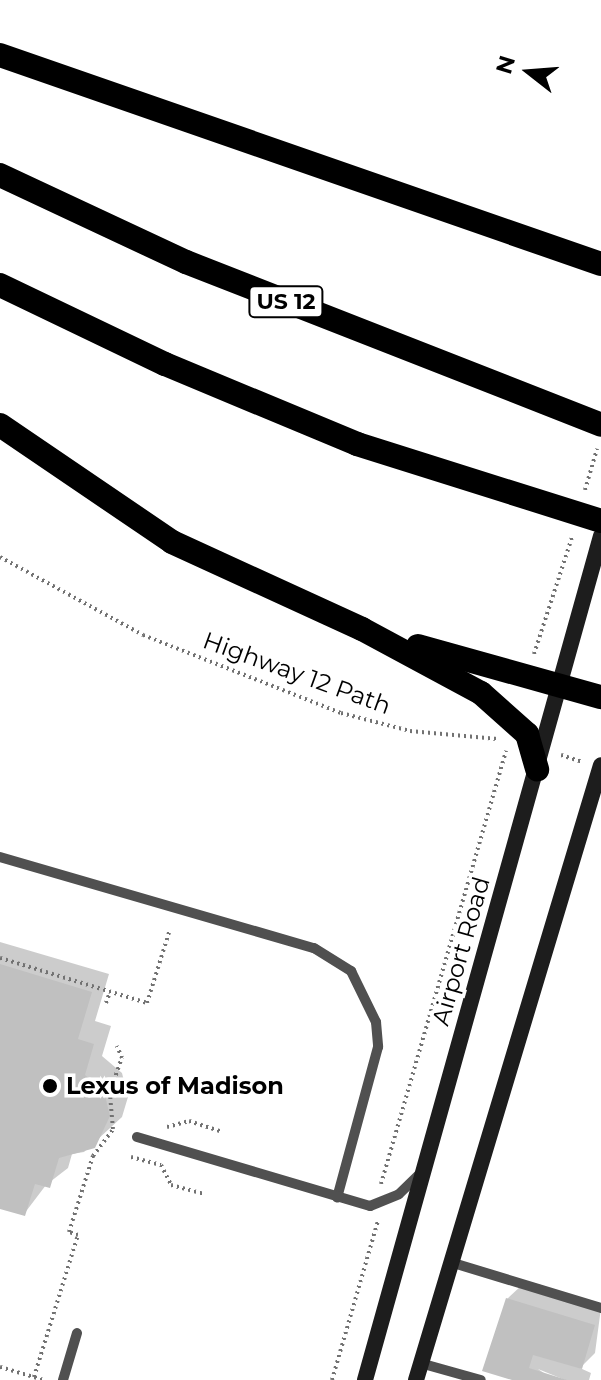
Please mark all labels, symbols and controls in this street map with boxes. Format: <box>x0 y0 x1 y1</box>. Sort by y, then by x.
north arrow <box>489 32 569 112</box>
text: N <box>490 52 521 77</box>
road number: US 12 <box>248 284 324 320</box>
street label: Highway 12 Path <box>199 626 395 720</box>
street label: Airport Road <box>426 873 496 1029</box>
place label: Lexus of Madison <box>66 1072 284 1100</box>
marker: Lexus of Madison <box>41 1077 59 1095</box>

